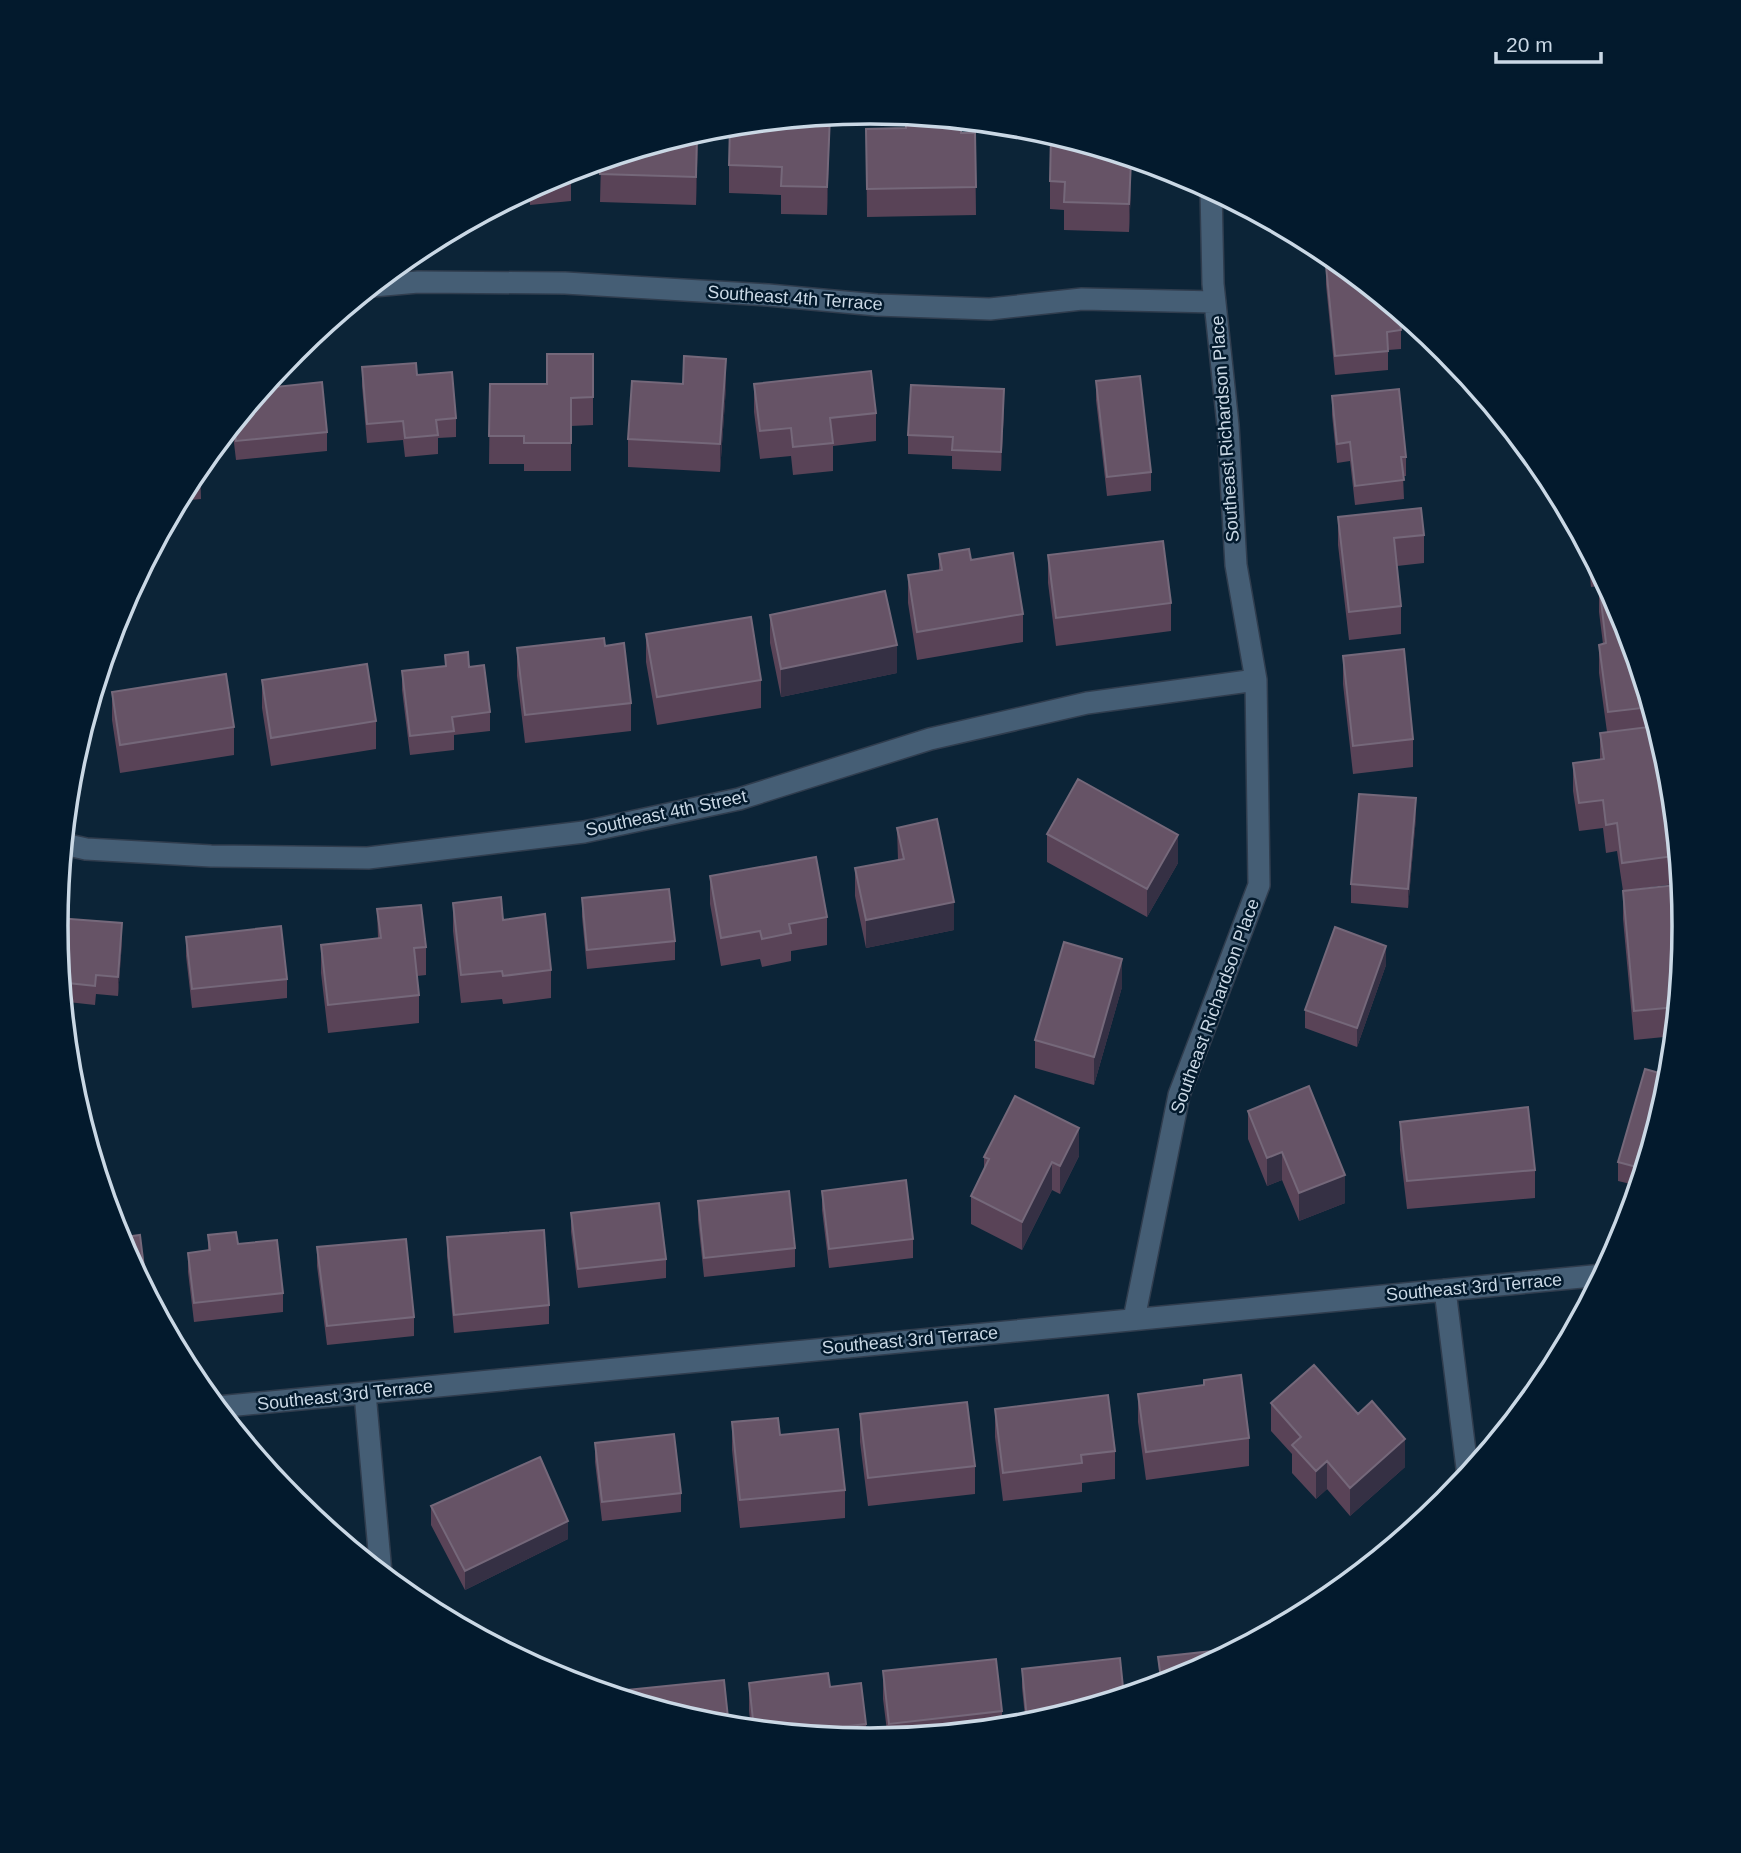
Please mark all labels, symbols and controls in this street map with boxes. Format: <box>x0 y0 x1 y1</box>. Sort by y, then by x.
scale bar <box>1496 21 1601 65</box>
text: 20 m <box>1506 33 1553 56</box>
street label: Southeast 4th Terrace <box>707 282 883 314</box>
street label: Southeast Richardson Place <box>1207 315 1243 543</box>
street label: Southeast 4th Street <box>584 786 748 840</box>
street label: Southeast Richardson Place <box>1167 896 1263 1116</box>
street label: Southeast 3rd Terrace <box>1385 1269 1563 1305</box>
street label: Southeast 3rd Terrace <box>821 1322 999 1358</box>
street label: Southeast 3rd Terrace <box>256 1376 434 1414</box>

